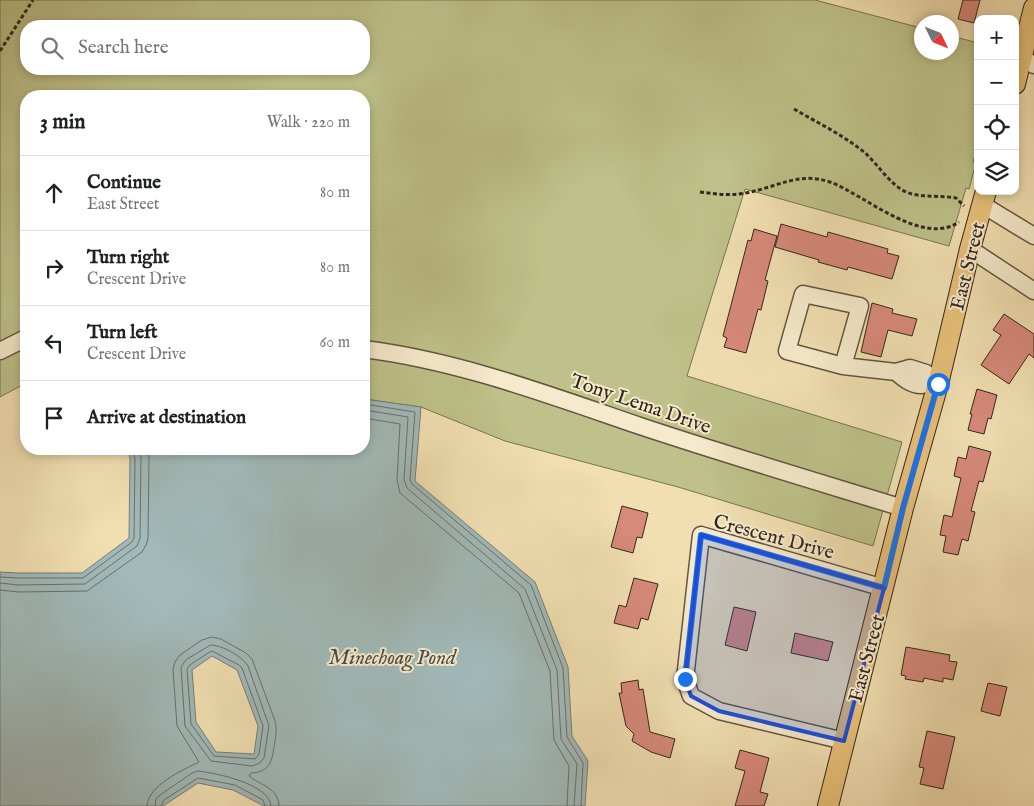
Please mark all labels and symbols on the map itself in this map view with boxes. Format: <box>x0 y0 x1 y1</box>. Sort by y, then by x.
north arrow <box>914 15 959 60</box>
street label: East Street <box>945 219 992 313</box>
street label: Tony Lema Drive <box>567 369 714 440</box>
route start <box>927 373 950 396</box>
street label: Crescent Drive <box>711 509 837 566</box>
street label: East Street <box>844 611 891 705</box>
water label: Minechoag Pond <box>328 645 458 672</box>
route end <box>674 668 697 691</box>

